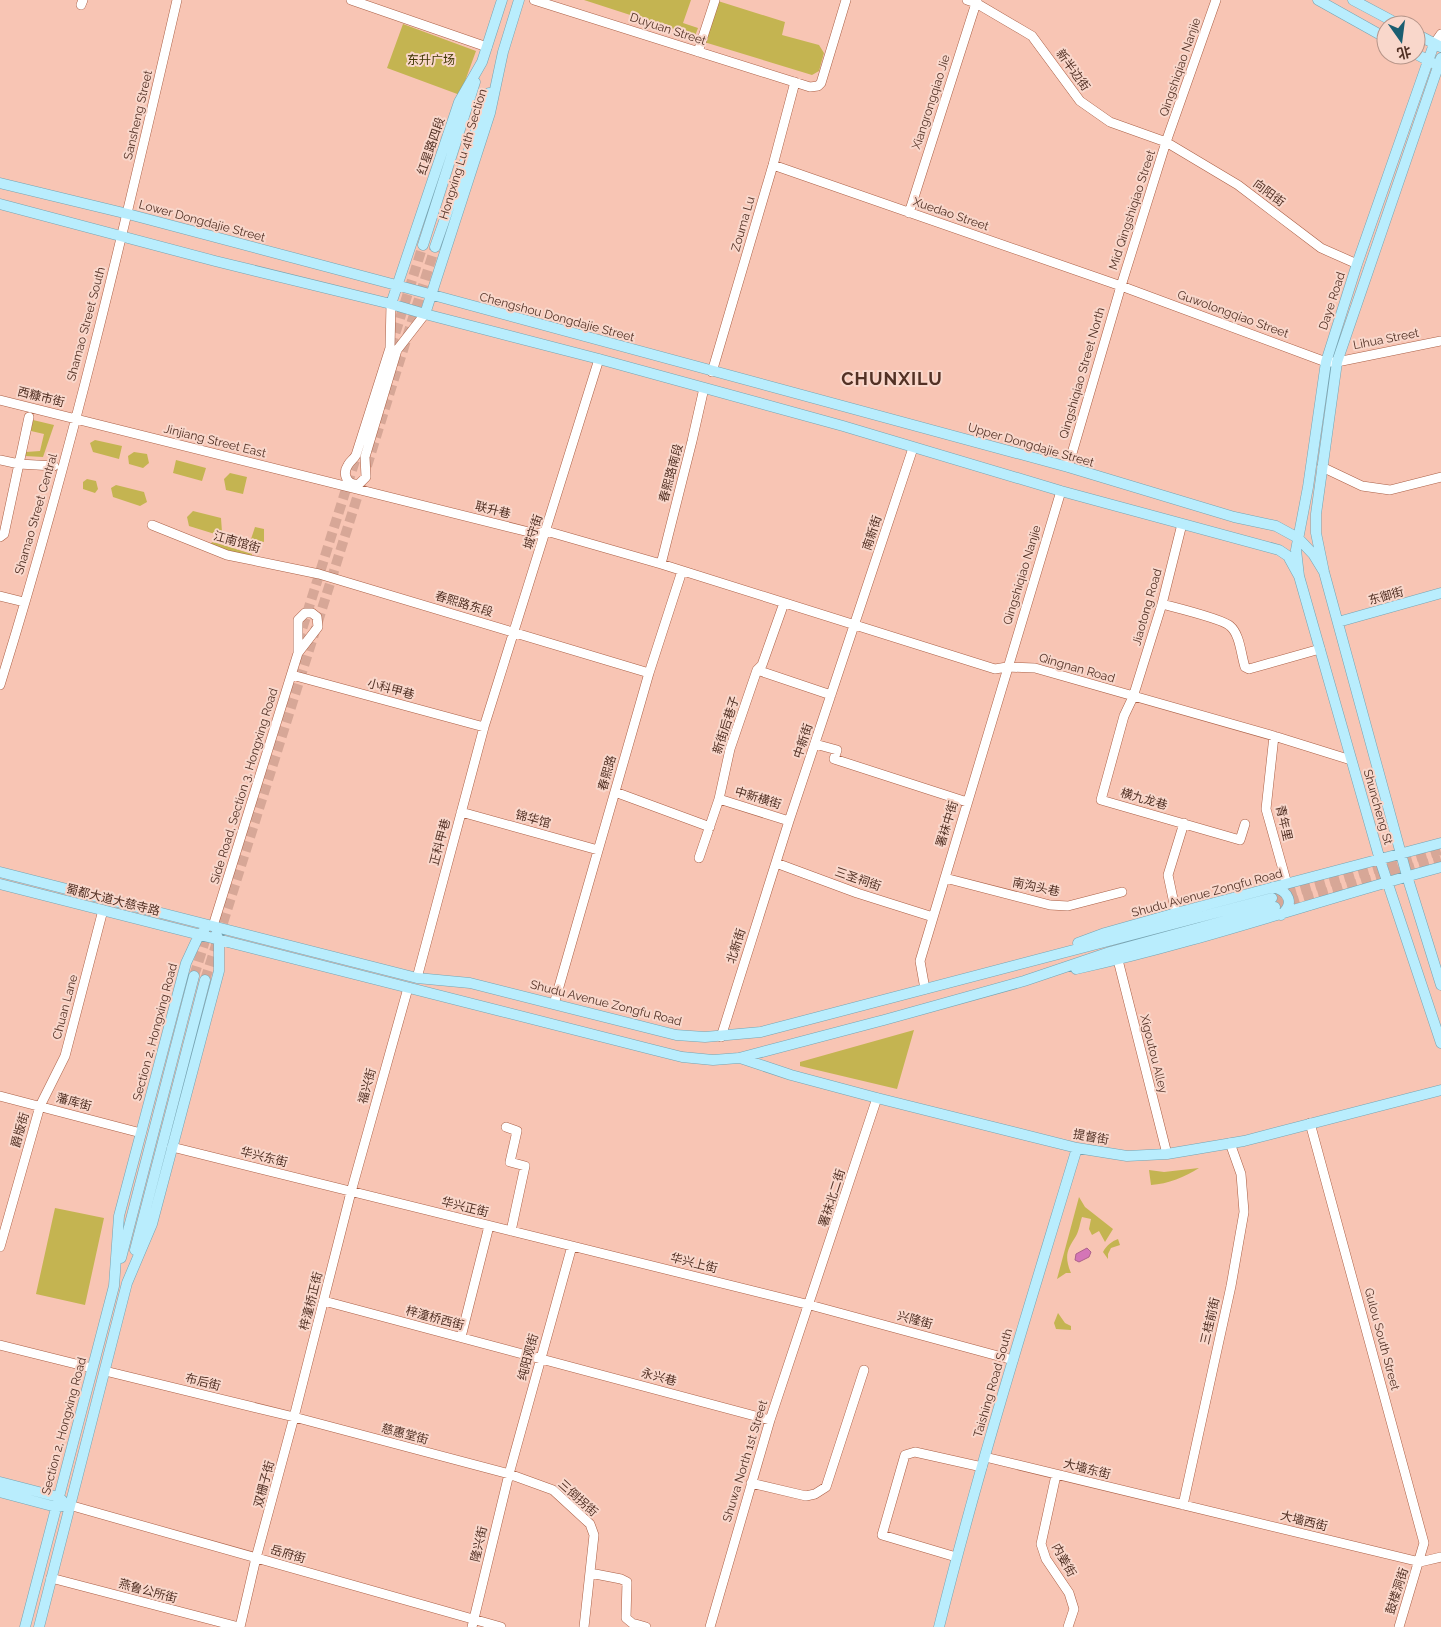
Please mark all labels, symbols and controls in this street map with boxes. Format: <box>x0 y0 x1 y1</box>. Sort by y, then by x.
street label: Duyuan Street <box>628 10 708 48</box>
north arrow <box>1376 15 1426 65</box>
street label: Qingshiqiao Nanjie <box>1157 16 1203 118</box>
text: 北 <box>1395 43 1413 62</box>
street label: 新半边街 <box>1053 46 1093 94</box>
park label: 东升广场 <box>407 53 455 67</box>
street label: Xiangrongqiao Jie <box>909 53 953 151</box>
street label: Sansheng Street <box>121 69 155 161</box>
street label: Hongxing Lu 4th Section <box>436 87 490 221</box>
street label: 红星路四段 <box>415 115 447 177</box>
street label: Mid Qingshiqiao Street <box>1106 148 1158 272</box>
street label: 向阳街 <box>1250 177 1288 209</box>
street label: Zouma Lu <box>729 195 757 253</box>
street label: Xuedao Street <box>911 195 991 233</box>
street label: Lower Dongdajie Street <box>137 197 267 245</box>
street label: Shamao Street South <box>64 265 108 383</box>
street label: Daye Road <box>1316 270 1348 332</box>
street label: Guwolongqiao Street <box>1176 287 1290 341</box>
street label: Chengshou Dongdajie Street <box>478 290 636 344</box>
street label: Qingshiqiao Street North <box>1057 306 1107 440</box>
street label: Lihua Street <box>1352 326 1420 352</box>
district label: CHUNXILU <box>841 368 943 389</box>
street label: 西糠市街 <box>16 384 66 410</box>
street label: Upper Dongdajie Street <box>966 420 1096 470</box>
street label: Jinjiang Street East <box>163 422 267 460</box>
street label: 春熙路南段 <box>656 442 686 504</box>
street label: Shamao Street Central <box>12 451 60 576</box>
street label: 联升巷 <box>474 499 512 521</box>
street label: 城守街 <box>521 513 545 551</box>
street label: 南新街 <box>860 514 884 552</box>
street label: Qingshiqiao Nanjie <box>1000 524 1044 626</box>
street label: 江南馆街 <box>212 529 262 555</box>
street label: Jiaotong Road <box>1129 567 1165 647</box>
street label: 东御街 <box>1367 585 1405 607</box>
street label: 春熙路东段 <box>433 589 495 619</box>
street label: Qingnan Road <box>1037 650 1117 686</box>
street label: 小科甲巷 <box>366 676 416 702</box>
street label: Side Road, Section 3, Hongxing Road <box>207 686 281 886</box>
street label: 新街后巷子 <box>710 694 742 756</box>
street label: 中新街 <box>791 722 815 760</box>
street label: 春熙路 <box>595 754 619 792</box>
street label: Shuncheng St <box>1361 768 1395 846</box>
street label: 中新横街 <box>733 784 783 812</box>
street label: 横九龙巷 <box>1119 786 1169 812</box>
street label: 署袜中街 <box>933 799 961 849</box>
street label: 青年里 <box>1273 804 1295 842</box>
street label: 锦华馆 <box>514 807 552 831</box>
street label: 正科甲巷 <box>427 817 453 867</box>
street label: 三圣祠街 <box>833 865 883 893</box>
street label: Shudu Avenue Zongfu Road <box>1130 866 1284 920</box>
street label: 南沟头巷 <box>1011 875 1061 899</box>
street label: 蜀都大道大慈寺路 <box>65 882 161 918</box>
street label: 北新街 <box>724 927 748 965</box>
street label: Section 2, Hongxing Road <box>130 962 180 1102</box>
street label: Chuan Lane <box>50 973 80 1041</box>
street label: Shudu Avenue Zongfu Road <box>529 977 683 1029</box>
street label: Xigoutou Alley <box>1137 1013 1171 1095</box>
street label: 福兴街 <box>356 1067 378 1105</box>
street label: 藩库街 <box>55 1091 93 1113</box>
street label: 爵版街 <box>8 1111 32 1149</box>
street label: 提督街 <box>1072 1127 1110 1147</box>
street label: 华兴东街 <box>239 1144 289 1170</box>
street label: 署袜北二街 <box>816 1167 848 1229</box>
street label: 华兴正街 <box>440 1194 490 1220</box>
street label: 华兴上街 <box>669 1250 719 1276</box>
street label: 梓潼桥正街 <box>297 1270 325 1332</box>
street label: Gulou South Street <box>1362 1286 1402 1392</box>
street label: 三桂前街 <box>1198 1296 1222 1346</box>
street label: 梓潼桥西街 <box>404 1303 466 1333</box>
street label: 兴隆街 <box>896 1309 934 1331</box>
street label: Taishing Road South <box>971 1327 1015 1439</box>
street label: 纯阳观街 <box>515 1332 541 1382</box>
street label: Section 2, Hongxing Road <box>39 1356 89 1496</box>
street label: 永兴巷 <box>640 1366 678 1388</box>
street label: 布后街 <box>184 1371 222 1393</box>
street label: Shuwa North 1st Street <box>720 1398 770 1524</box>
street label: 慈惠堂街 <box>380 1421 430 1447</box>
street label: 大墙东街 <box>1062 1456 1112 1482</box>
street label: 双栅子街 <box>251 1459 277 1509</box>
street label: 三倒拐街 <box>555 1477 601 1519</box>
street label: 大墙西街 <box>1279 1508 1329 1534</box>
street label: 隆兴街 <box>468 1525 490 1563</box>
street label: 内姜街 <box>1049 1541 1079 1579</box>
street label: 岳府街 <box>269 1542 307 1566</box>
street label: 鼓楼洞街 <box>1383 1566 1411 1616</box>
street label: 燕鲁公所街 <box>117 1576 179 1606</box>

